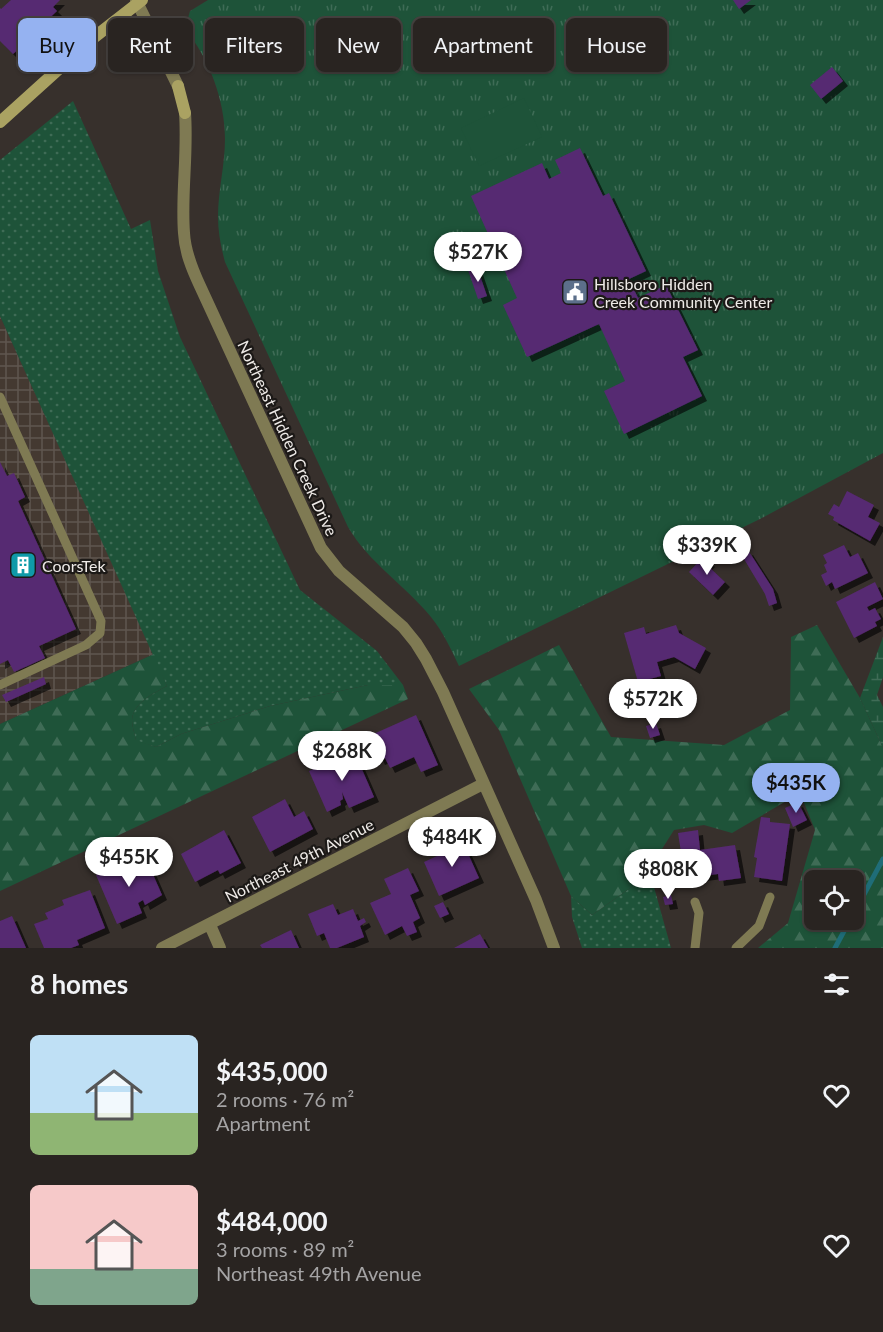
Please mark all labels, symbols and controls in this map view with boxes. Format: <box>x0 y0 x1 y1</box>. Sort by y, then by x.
chip: Buy <box>18 18 96 72</box>
chip: Rent <box>108 18 193 72</box>
chip: Filters <box>205 18 304 72</box>
chip: New <box>316 18 401 72</box>
chip: Apartment <box>413 18 554 72</box>
chip: House <box>566 18 667 72</box>
pin: $527K <box>436 232 520 283</box>
text: $527K <box>448 239 508 263</box>
place label: Hillsboro Hidden Creek Community Center <box>594 274 772 311</box>
public building icon: Hillsboro Hidden Creek Community Center <box>560 277 590 307</box>
street label: Northeast Hidden Creek Drive <box>234 337 342 539</box>
pin: $339K <box>665 525 749 576</box>
text: $339K <box>677 532 737 556</box>
building icon: CoorsTek <box>8 550 38 580</box>
place label: CoorsTek <box>42 556 107 575</box>
pin: $572K <box>611 679 695 730</box>
text: $572K <box>623 686 683 710</box>
pin: $268K <box>300 731 384 782</box>
text: $268K <box>312 738 372 762</box>
pin: $435K <box>754 763 838 814</box>
text: $435K <box>766 770 826 794</box>
street label: Northeast 49th Avenue <box>221 814 377 906</box>
pin: $484K <box>410 817 494 868</box>
text: $484K <box>422 824 482 848</box>
pin: $455K <box>87 837 171 888</box>
text: $455K <box>99 844 159 868</box>
pin: $808K <box>626 849 710 900</box>
text: $808K <box>638 856 698 880</box>
map controls <box>804 870 864 930</box>
button: locate <box>804 870 864 930</box>
text: 8 homes <box>30 968 128 1000</box>
icon: filters <box>820 968 853 1001</box>
text: $435,000 <box>216 1055 328 1087</box>
icon: home <box>78 1059 150 1131</box>
icon: heart <box>820 1079 853 1112</box>
text: 2 rooms · 76 m² <box>216 1087 354 1111</box>
text: Apartment <box>216 1111 310 1135</box>
text: $484,000 <box>216 1205 328 1237</box>
icon: home <box>78 1209 150 1281</box>
icon: heart <box>820 1229 853 1262</box>
text: 3 rooms · 89 m² <box>216 1237 354 1261</box>
text: Northeast 49th Avenue <box>216 1261 422 1285</box>

